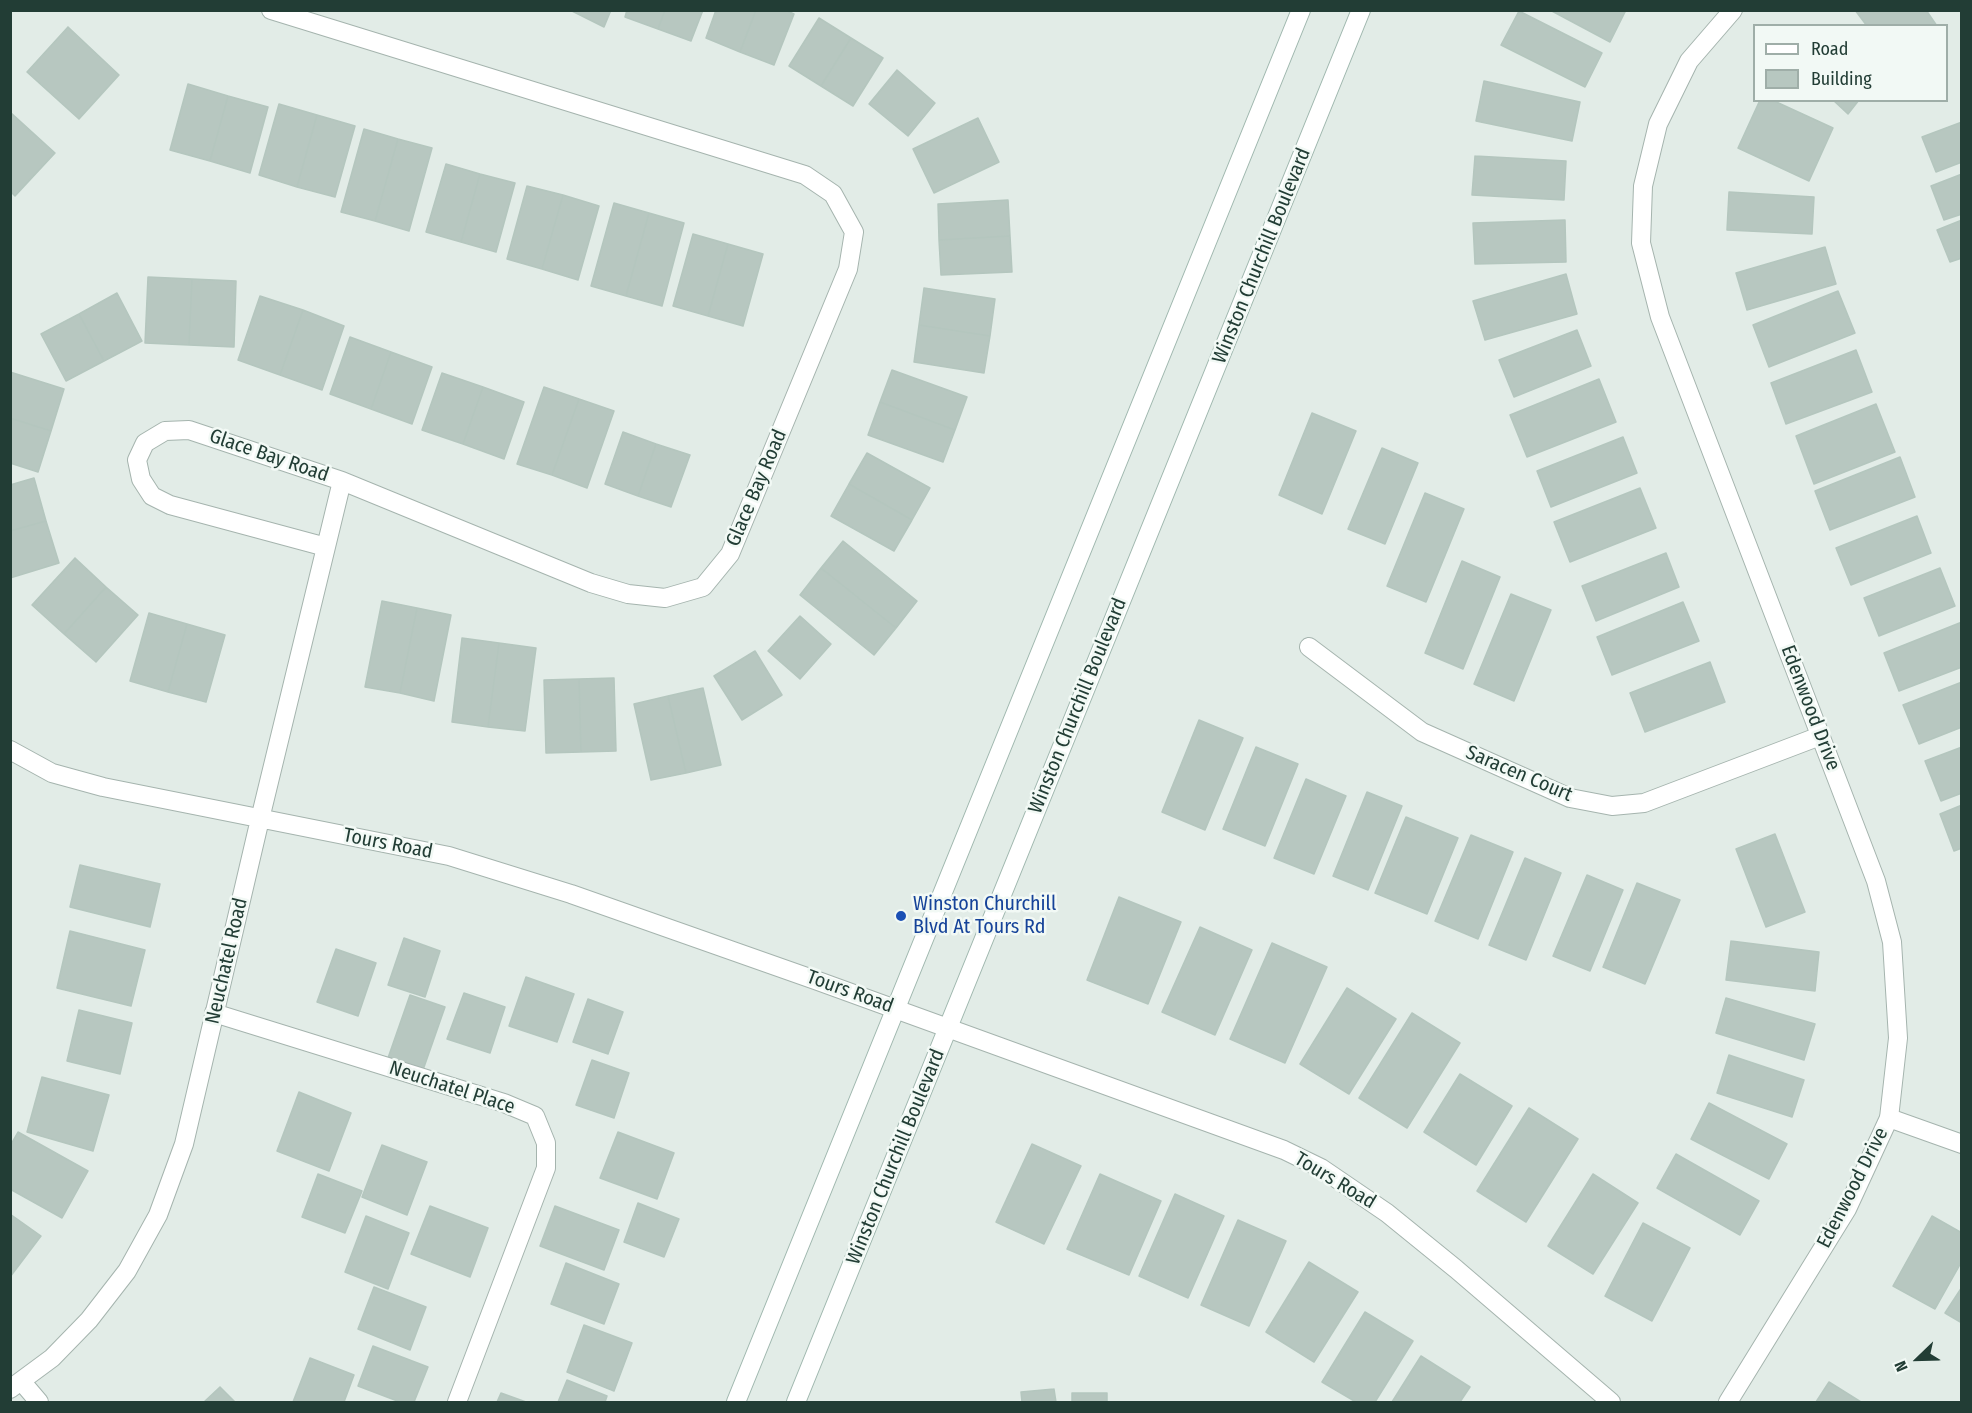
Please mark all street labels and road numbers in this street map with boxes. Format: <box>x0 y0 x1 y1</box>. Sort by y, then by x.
street label: Winston Churchill Boulevard <box>1208 145 1316 367</box>
street label: Glace Bay Road <box>206 424 332 488</box>
street label: Glace Bay Road <box>722 426 792 550</box>
street label: Winston Churchill Boulevard <box>1024 595 1132 817</box>
street label: Edenwood Drive <box>1775 642 1845 774</box>
street label: Saracen Court <box>1462 741 1576 807</box>
street label: Tours Road <box>341 824 435 864</box>
street label: Neuchatel Road <box>201 895 253 1027</box>
street label: Tours Road <box>803 965 897 1019</box>
street label: Winston Churchill Boulevard <box>842 1046 950 1268</box>
street label: Neuchatel Place <box>386 1056 518 1120</box>
street label: Edenwood Drive <box>1812 1124 1894 1252</box>
street label: Tours Road <box>1290 1147 1380 1215</box>

